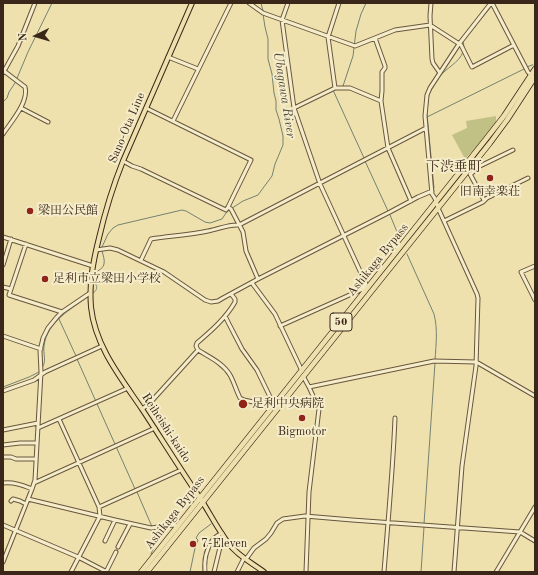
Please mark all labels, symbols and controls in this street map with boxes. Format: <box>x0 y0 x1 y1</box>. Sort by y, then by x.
north arrow <box>16 16 56 56</box>
text: N <box>18 32 29 42</box>
water label: Ubagawa River <box>269 51 299 139</box>
street label: Sano-Ota Line <box>106 90 148 166</box>
district label: 下渋垂町 <box>426 159 482 175</box>
marker: 旧南幸楽荘 <box>485 173 495 183</box>
place label: 旧南幸楽荘 <box>460 185 520 199</box>
place label: 梁田公民館 <box>38 204 98 218</box>
marker: 梁田公民館 <box>25 206 35 216</box>
street label: Ashikaga Bypass <box>344 221 412 299</box>
place label: 足利市立梁田小学校 <box>53 272 161 286</box>
marker: 足利市立梁田小学校 <box>40 274 50 284</box>
road number: 50 <box>330 313 352 331</box>
street label: Reiheishi-kaido <box>138 391 194 465</box>
place label: 足利中央病院 <box>252 397 324 411</box>
marker: 足利中央病院 <box>237 398 249 410</box>
marker: Bigmotor <box>297 413 307 423</box>
place label: Bigmotor <box>278 425 326 439</box>
street label: Ashikaga Bypass <box>142 473 208 553</box>
place label: 7-Eleven <box>201 537 247 551</box>
marker: 7-Eleven <box>188 539 198 549</box>

